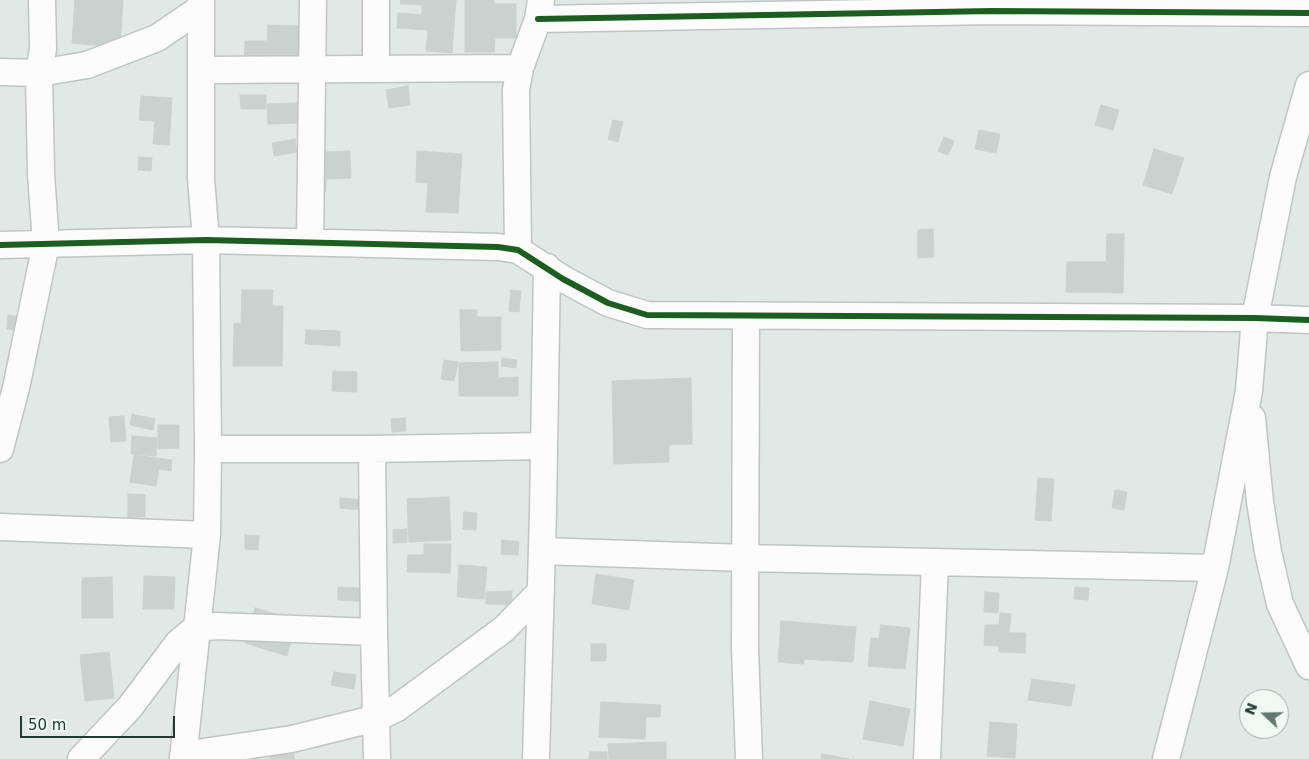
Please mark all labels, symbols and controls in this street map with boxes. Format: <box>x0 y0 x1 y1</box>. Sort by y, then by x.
north arrow <box>1239 689 1289 739</box>
text: N <box>1241 701 1260 717</box>
scale bar <box>22 706 178 738</box>
text: 50 m <box>28 716 66 734</box>

